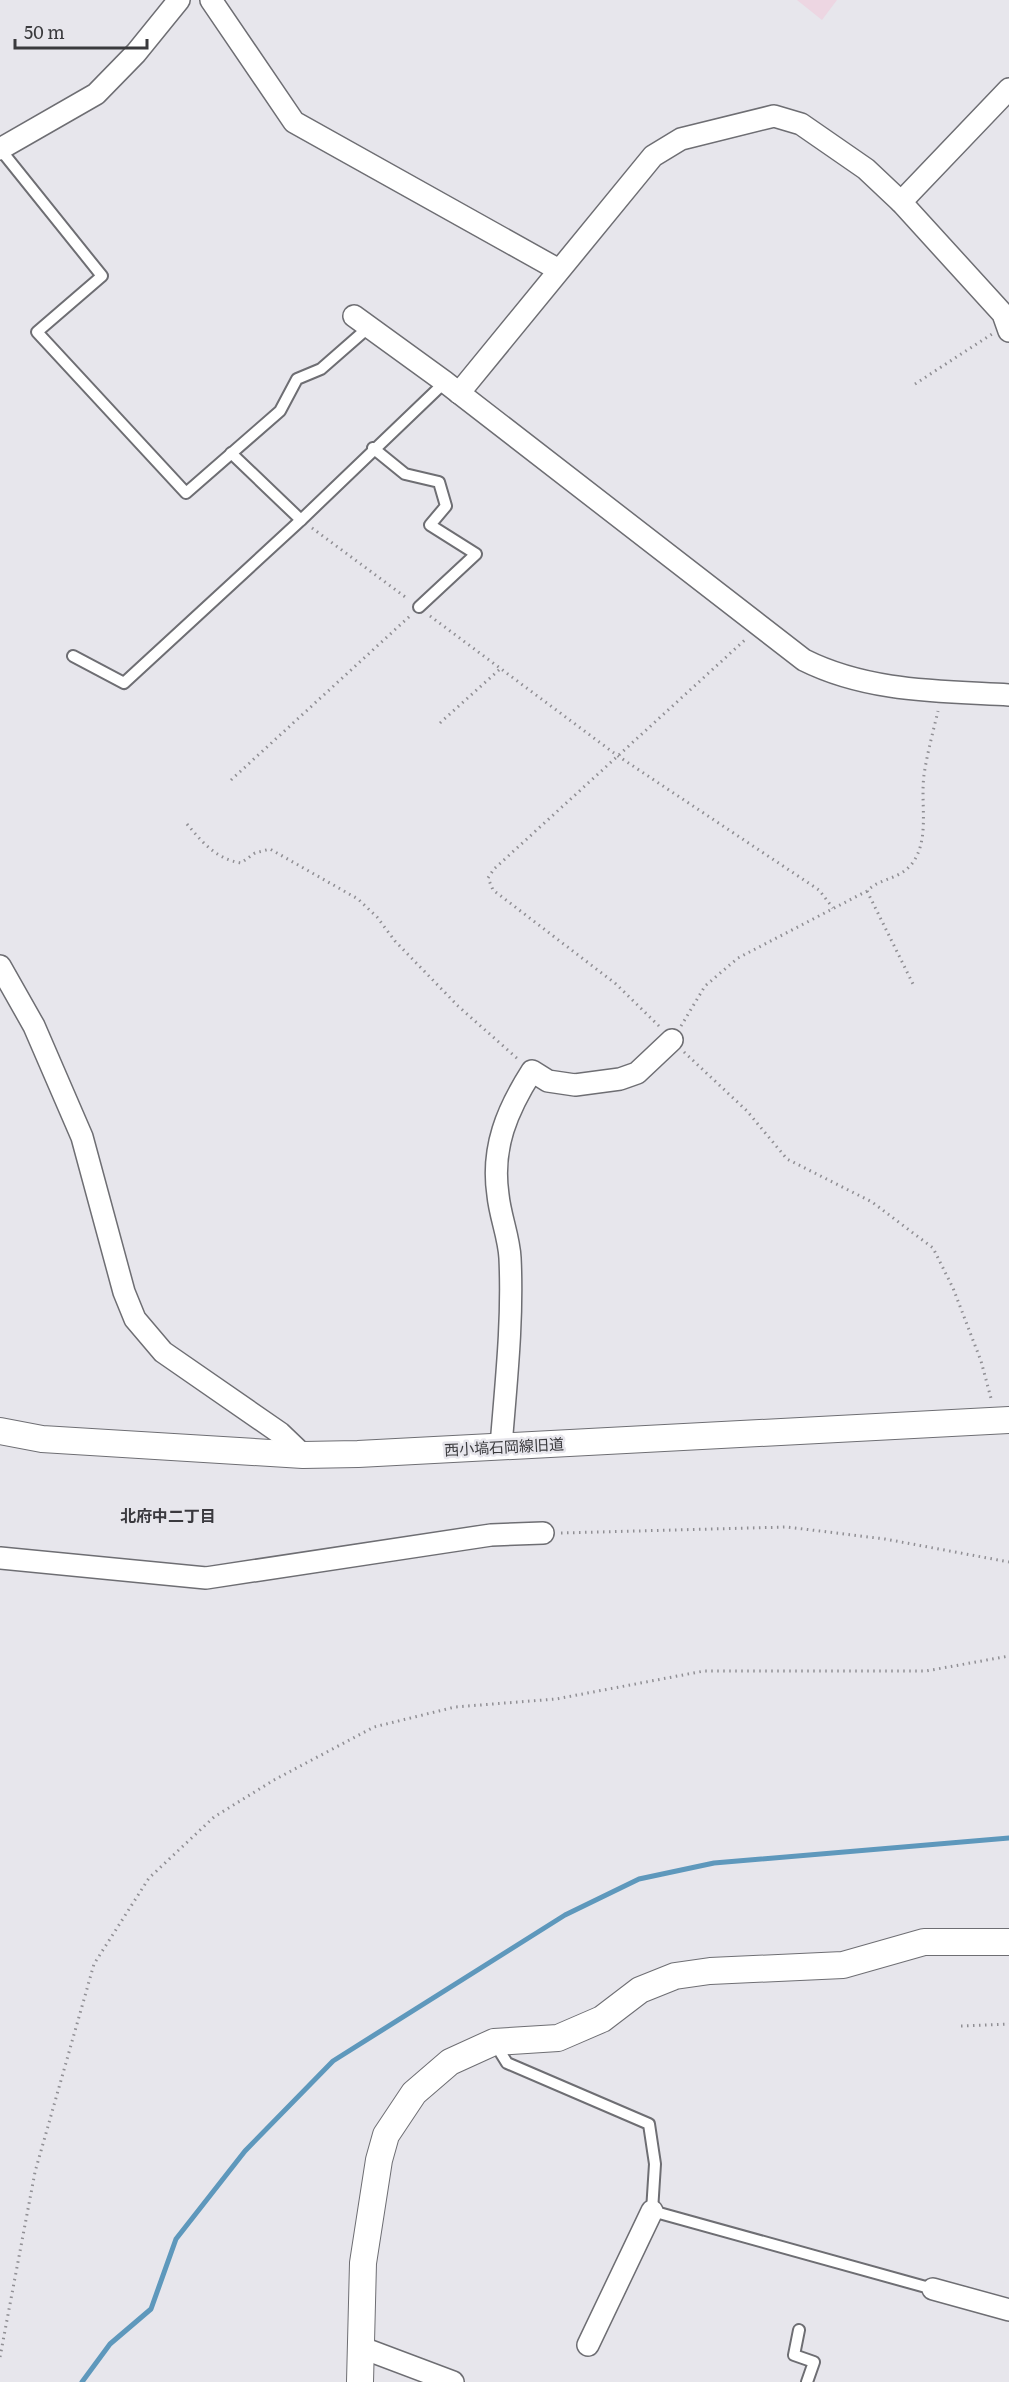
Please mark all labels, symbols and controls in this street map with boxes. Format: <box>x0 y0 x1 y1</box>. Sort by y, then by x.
scale bar <box>15 12 147 50</box>
text: 50 m <box>24 18 65 45</box>
street label: 西小塙石岡線旧道 <box>443 1431 565 1461</box>
district label: 北府中二丁目 <box>120 1503 216 1527</box>

